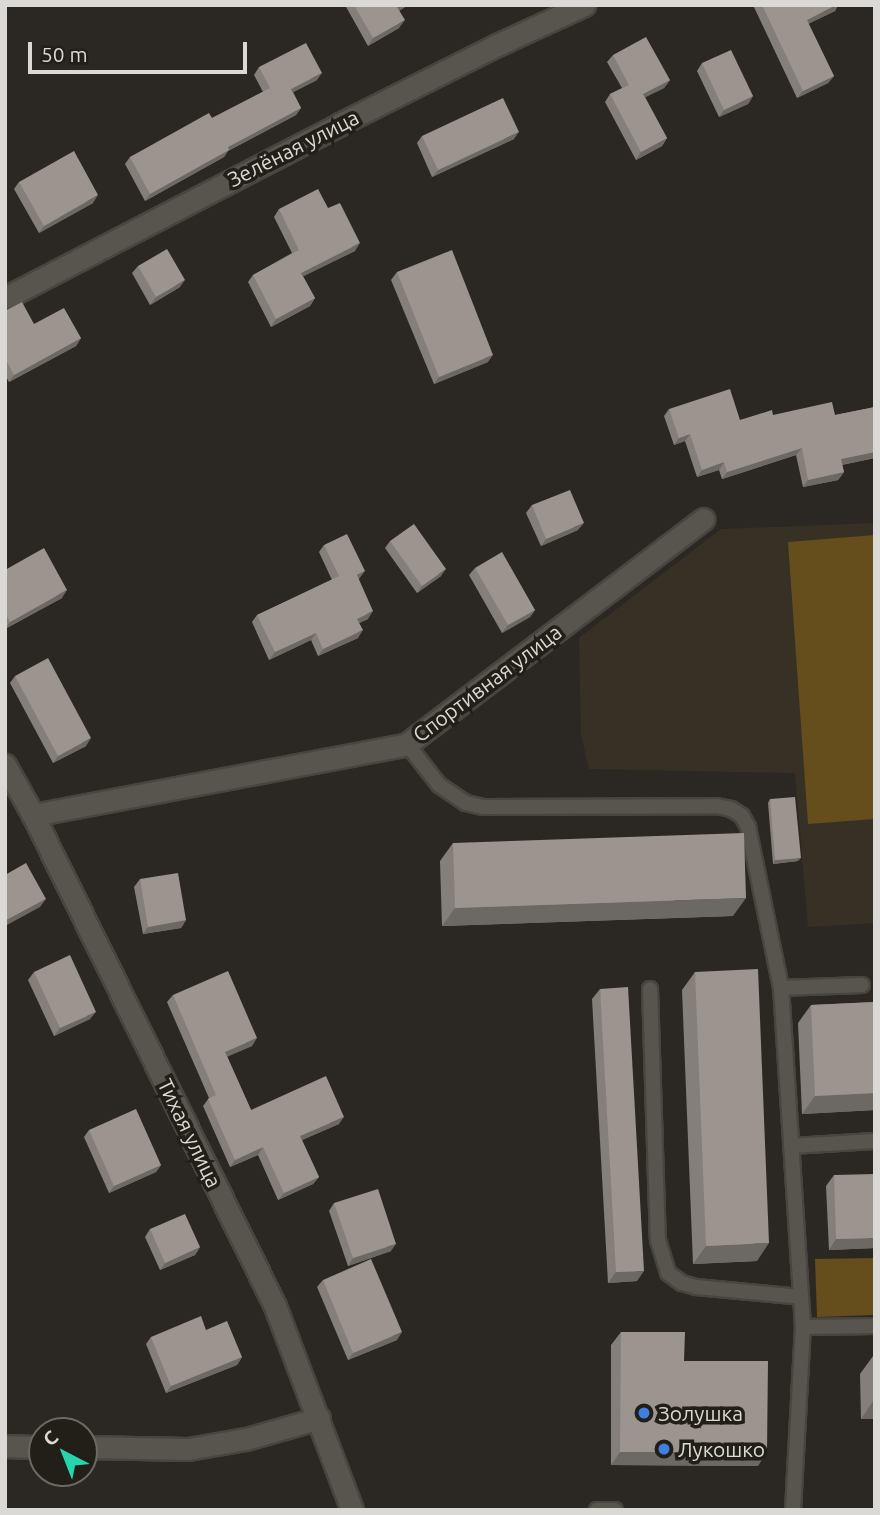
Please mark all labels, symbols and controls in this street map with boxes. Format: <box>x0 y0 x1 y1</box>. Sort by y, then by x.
scale bar <box>32 28 250 72</box>
text: 50 m <box>41 42 88 66</box>
street label: Зелёная улица <box>223 104 363 192</box>
street label: Спортивная улица <box>408 619 566 747</box>
street label: Тихая улица <box>153 1074 227 1192</box>
place label: Золушка <box>658 1400 743 1426</box>
marker: Золушка <box>636 1405 652 1421</box>
north arrow <box>28 1417 98 1487</box>
text: С <box>38 1426 62 1450</box>
place label: Лукошко <box>678 1436 765 1462</box>
marker: Лукошко <box>656 1441 672 1457</box>

